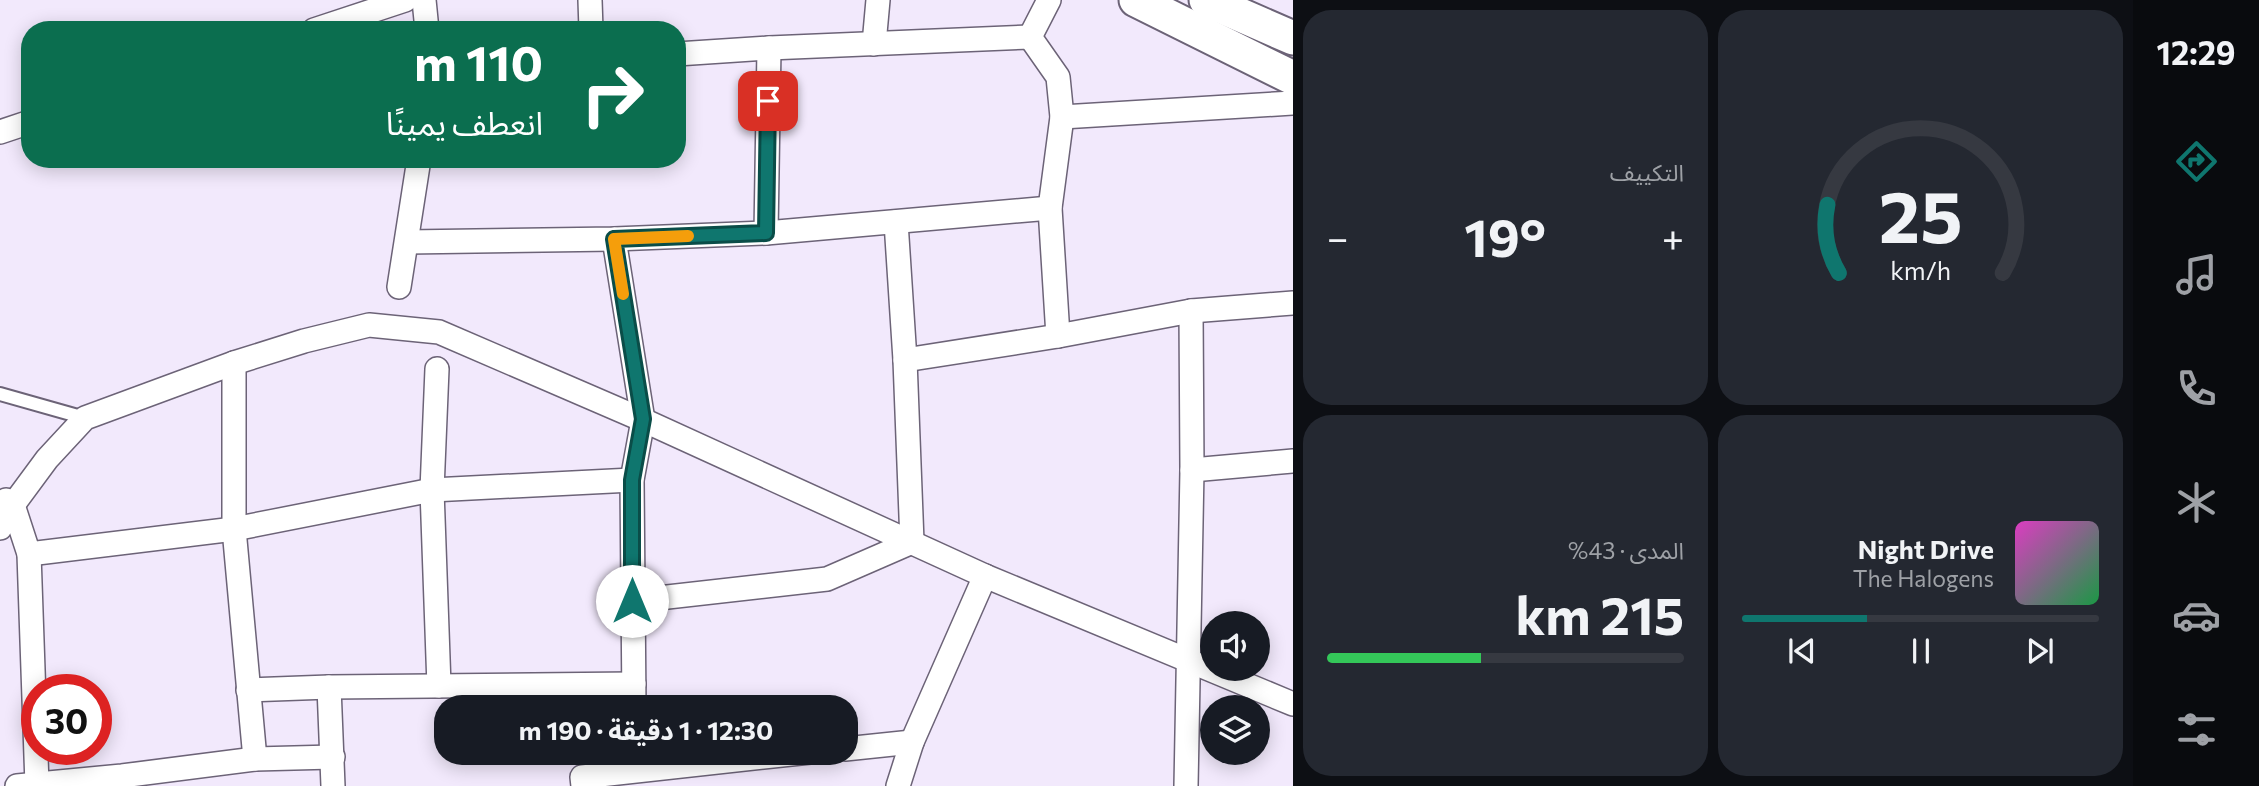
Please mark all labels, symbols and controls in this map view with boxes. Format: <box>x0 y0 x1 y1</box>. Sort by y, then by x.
text: 110 m <box>414 31 543 91</box>
text: 12:29 <box>2157 32 2235 72</box>
icon: right <box>567 49 658 140</box>
pin <box>738 71 798 131</box>
icon: arrive <box>749 82 787 120</box>
text: انعطف يمينًا <box>386 102 543 142</box>
icon: directions <box>2172 137 2221 186</box>
text: التكييف <box>1610 158 1684 186</box>
text: 25 <box>1879 170 1962 259</box>
text: 19° <box>1464 204 1546 268</box>
text: − <box>1327 213 1349 260</box>
text: + <box>1662 213 1684 260</box>
icon: music <box>2172 250 2221 299</box>
text: km/h <box>1890 255 1951 285</box>
icon: phone <box>2172 364 2221 413</box>
icon: climate <box>2172 478 2221 527</box>
text: Night Drive <box>1858 533 1994 564</box>
text: المدى · 43% <box>1568 536 1684 564</box>
position arrow <box>595 564 669 638</box>
text: The Halogens <box>1853 564 1994 592</box>
text: 215 km <box>1515 582 1684 646</box>
icon: car <box>2172 591 2221 640</box>
map controls <box>1200 611 1270 765</box>
button: sound <box>1200 611 1270 681</box>
icon: previous <box>1783 632 1821 670</box>
icon: pause <box>1902 632 1940 670</box>
icon: next <box>2021 632 2059 670</box>
speed limit sign: 30 <box>21 674 112 765</box>
button: layers <box>1200 695 1270 765</box>
icon: filters <box>2172 705 2221 754</box>
text: 12:30 · 1 دقيقة · 190 m <box>519 714 773 745</box>

